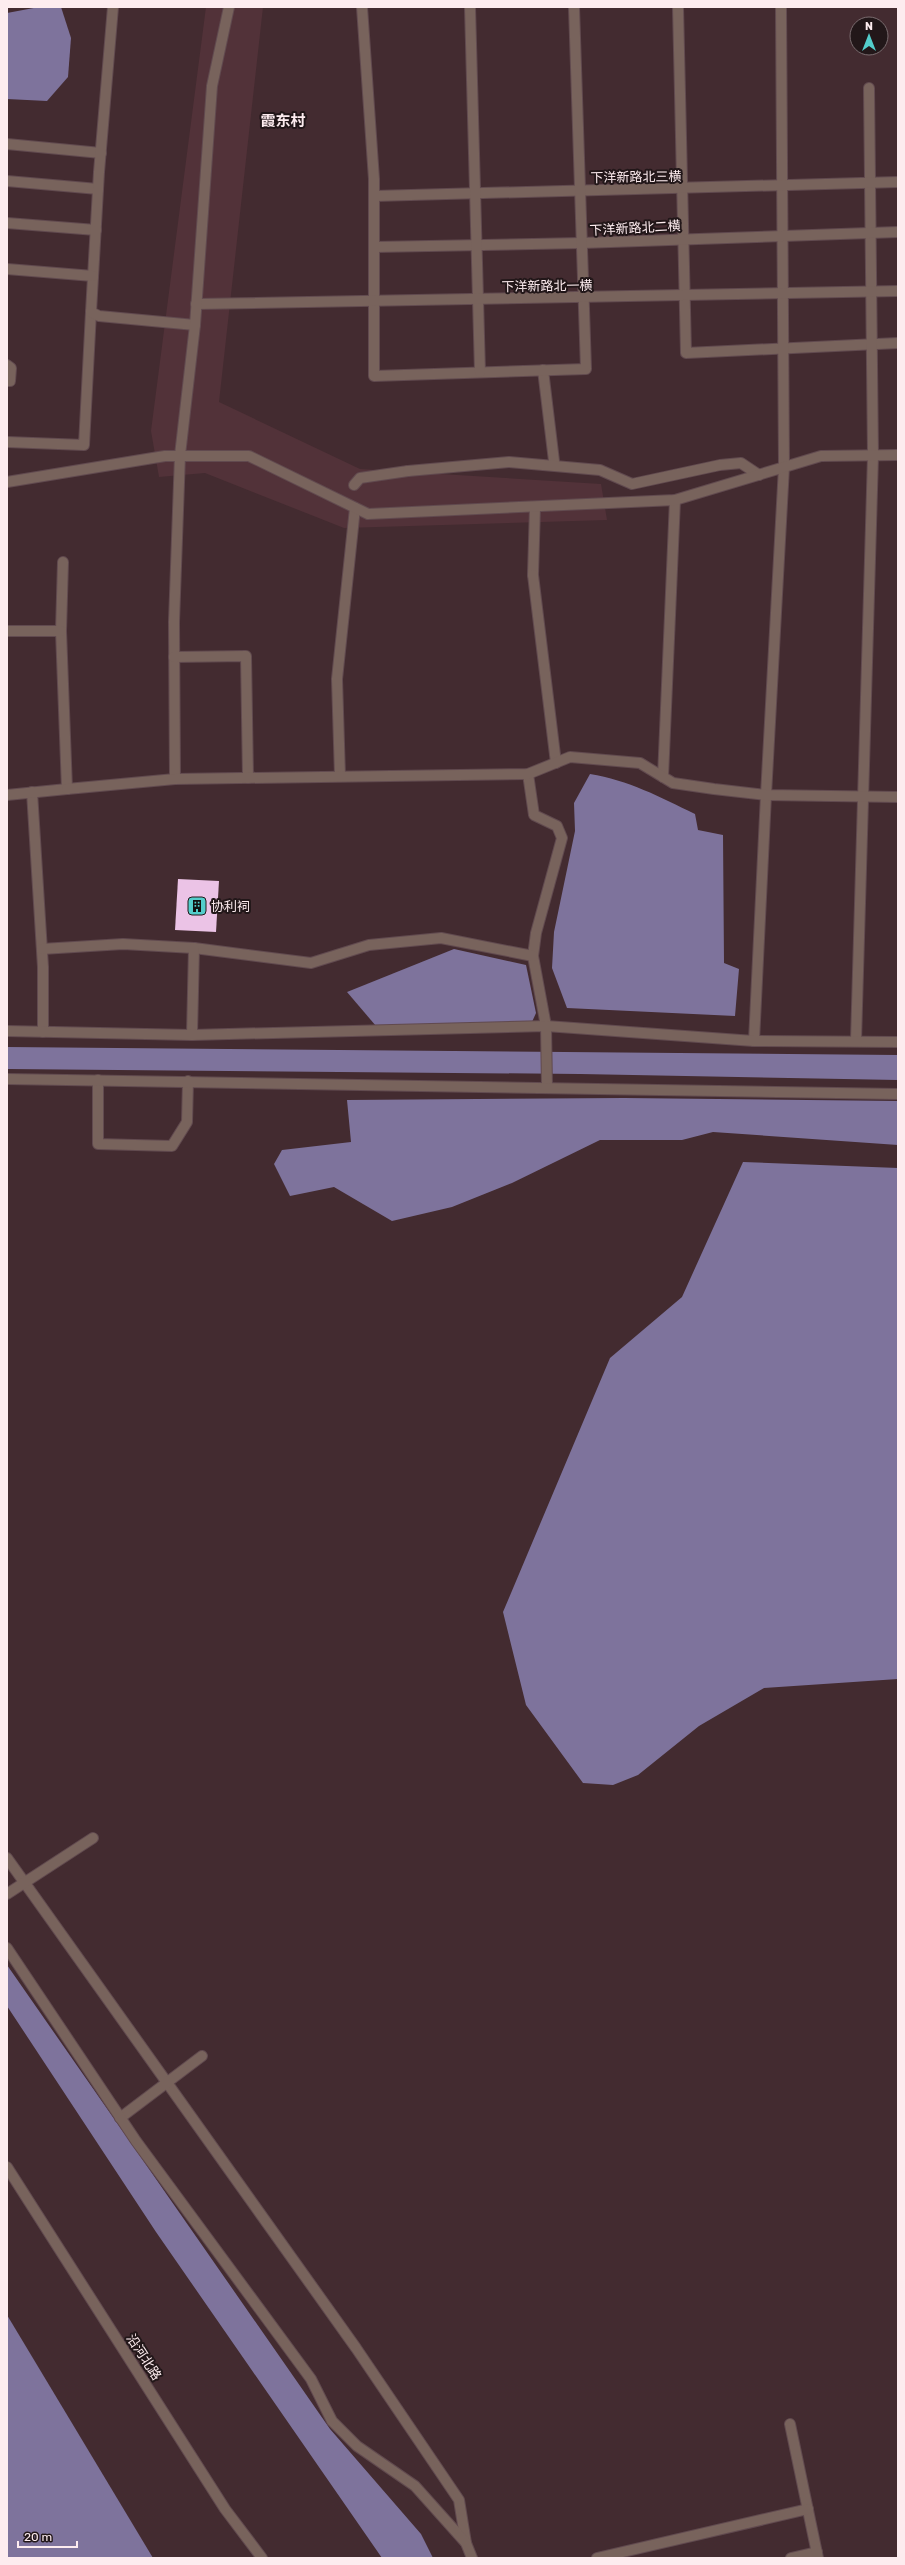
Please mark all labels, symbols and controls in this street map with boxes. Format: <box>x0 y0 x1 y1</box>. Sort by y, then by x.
north arrow <box>849 16 889 56</box>
text: N <box>865 20 873 33</box>
district label: 霞东村 <box>260 112 306 130</box>
street label: 下洋新路北三横 <box>590 169 682 185</box>
street label: 下洋新路北二横 <box>589 218 681 238</box>
street label: 下洋新路北一横 <box>501 278 593 294</box>
building icon: 协利祠 <box>186 895 208 917</box>
place label: 协利祠 <box>211 899 250 914</box>
street label: 沿河北路 <box>124 2331 164 2383</box>
scale bar <box>18 2523 77 2549</box>
text: 20 m <box>24 2530 52 2544</box>

